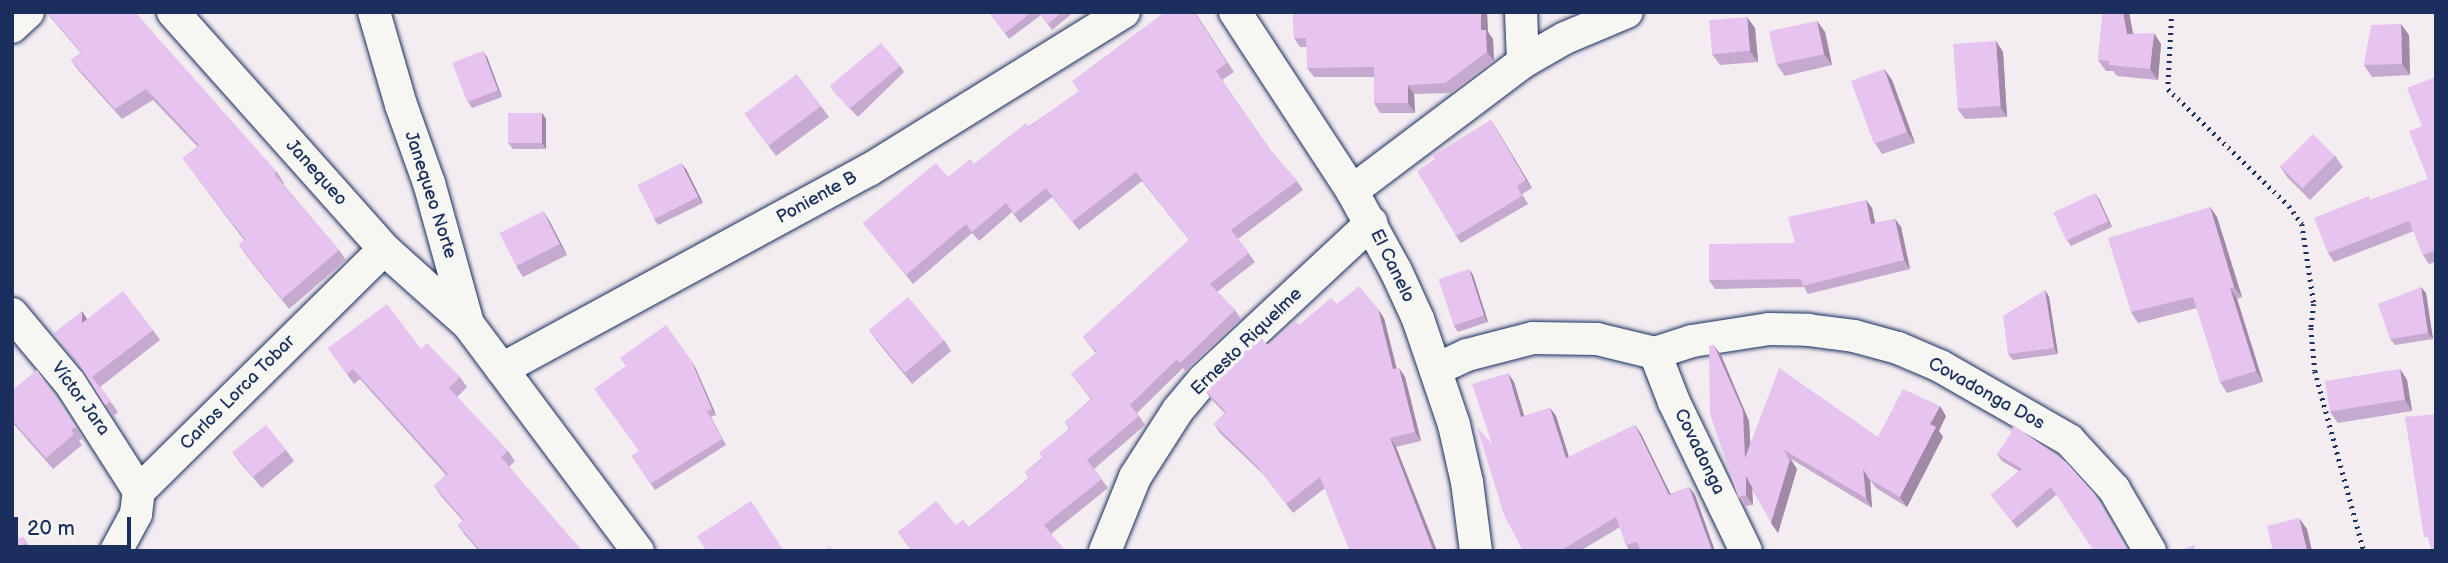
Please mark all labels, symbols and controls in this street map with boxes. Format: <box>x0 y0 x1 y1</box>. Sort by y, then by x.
street label: Janequeo Norte <box>399 129 461 261</box>
street label: Janequeo <box>281 135 351 211</box>
street label: Poniente B <box>773 167 861 229</box>
street label: El Canelo <box>1365 226 1419 306</box>
street label: Ernesto Riquelme <box>1187 284 1307 400</box>
street label: Carlos Lorca Tobar <box>176 331 300 455</box>
street label: Covadonga Dos <box>1924 353 2048 435</box>
street label: Víctor Jara <box>46 357 114 441</box>
street label: Covadonga <box>1669 406 1729 498</box>
scale bar <box>18 504 135 548</box>
text: 20 m <box>27 516 75 541</box>

